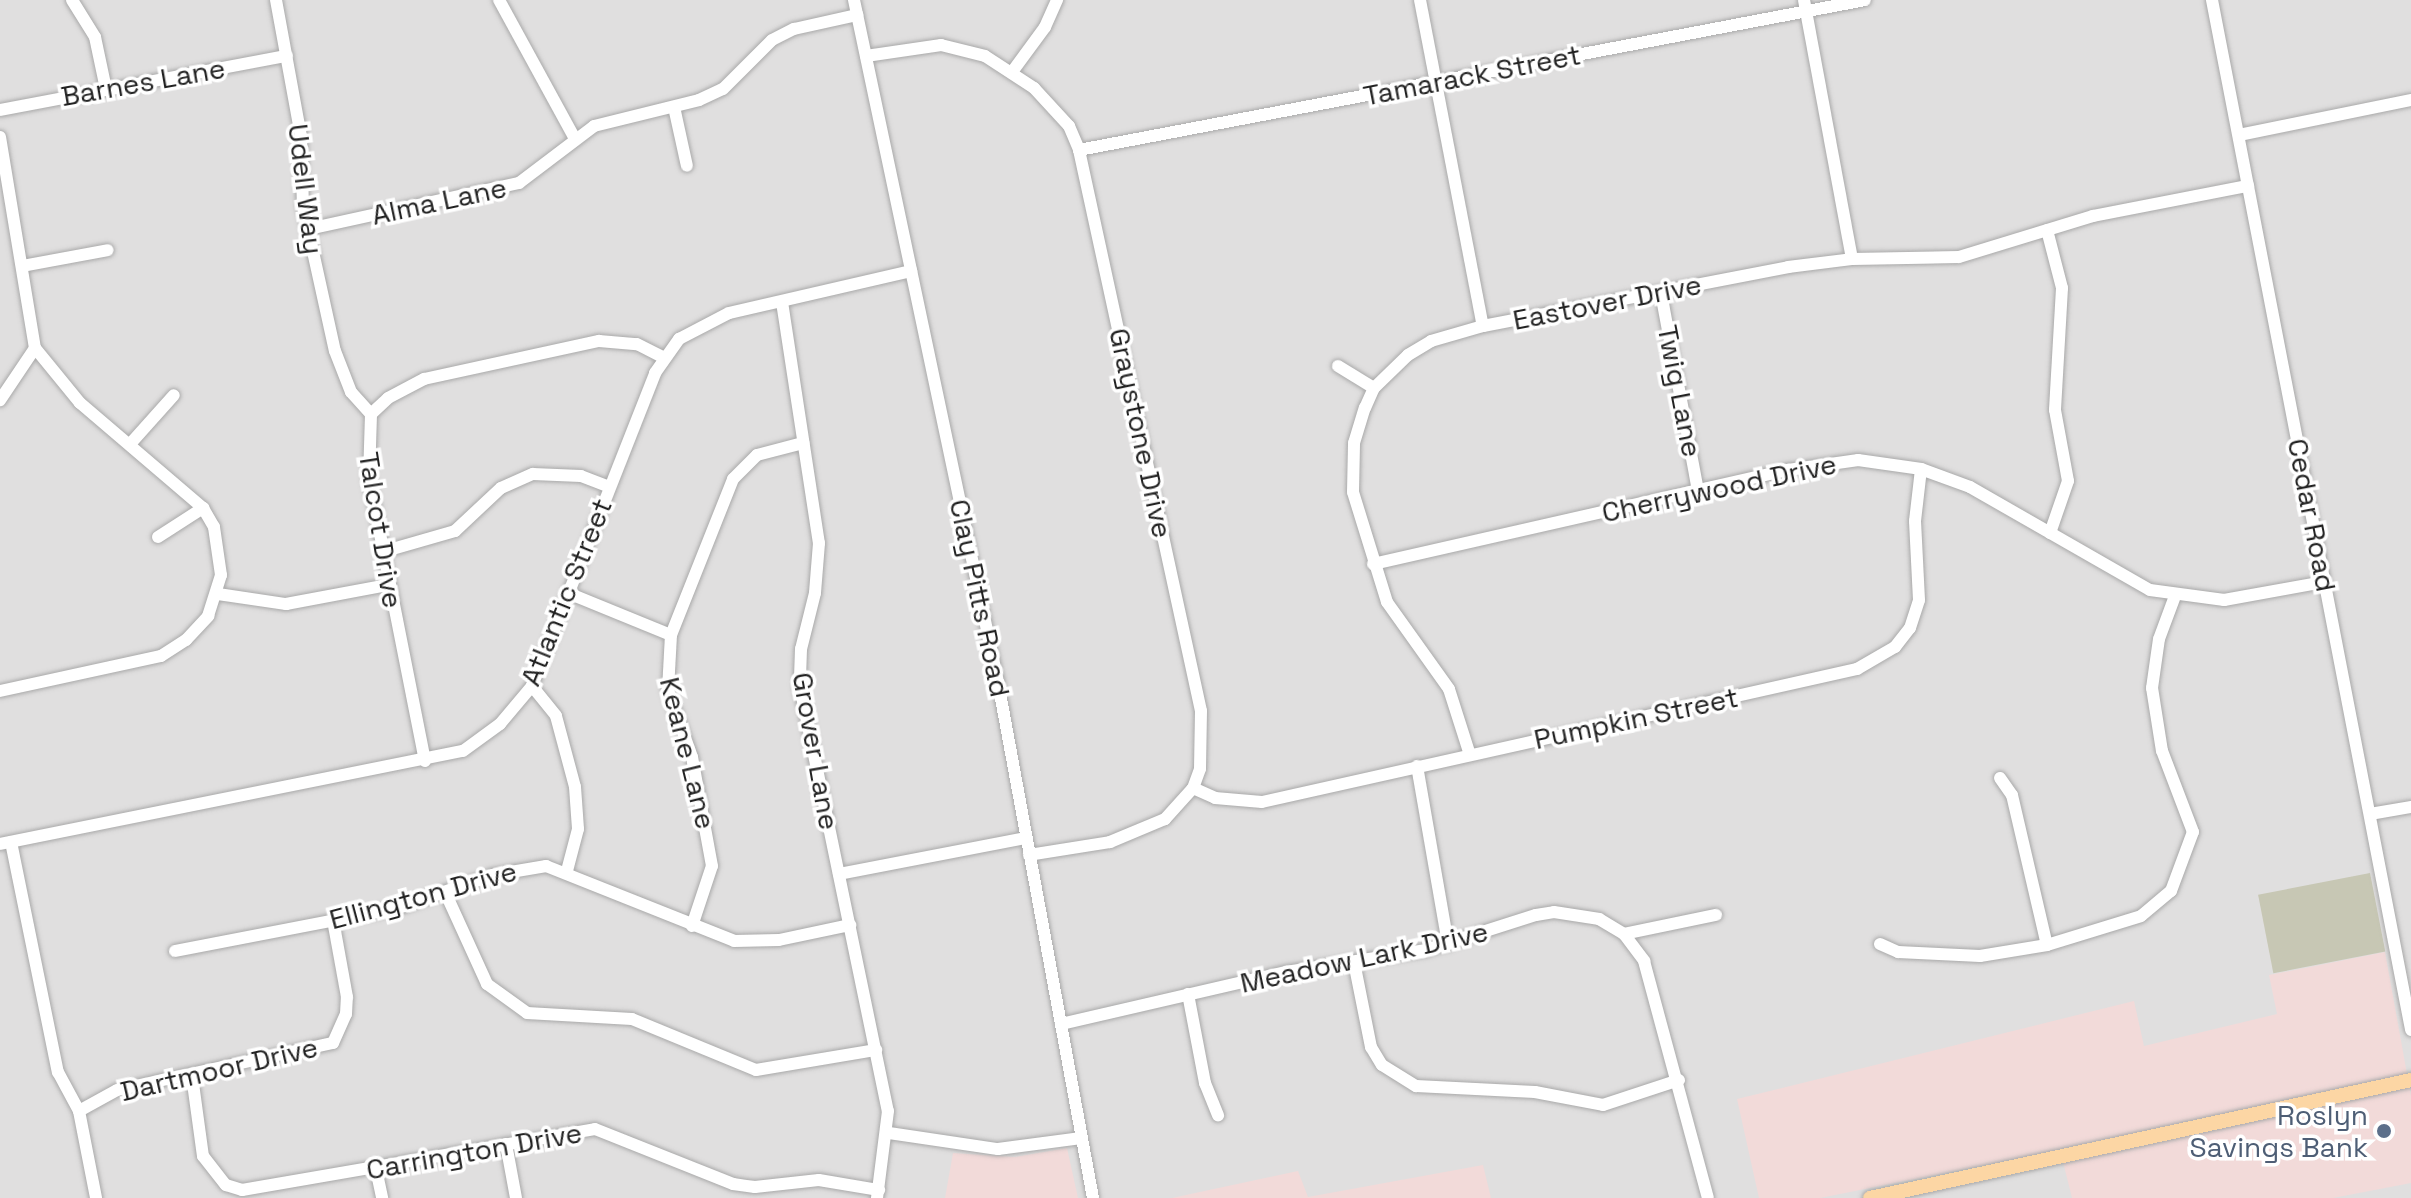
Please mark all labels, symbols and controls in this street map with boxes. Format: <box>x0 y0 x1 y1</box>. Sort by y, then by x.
street label: Tamarack Street <box>1360 37 1584 113</box>
street label: Barnes Lane <box>58 51 228 113</box>
street label: Udell Way <box>281 122 331 256</box>
street label: Alma Lane <box>369 170 509 232</box>
street label: Eastover Drive <box>1510 267 1704 337</box>
street label: Twig Lane <box>1651 322 1709 460</box>
street label: Graystone Drive <box>1102 325 1180 541</box>
street label: Cedar Road <box>2281 436 2343 594</box>
street label: Cherrywood Drive <box>1599 447 1839 529</box>
street label: Talcot Drive <box>352 450 410 610</box>
street label: Atlantic Street <box>513 493 619 691</box>
street label: Clay Pitts Road <box>943 496 1017 700</box>
street label: Grover Lane <box>786 670 846 832</box>
street label: Keane Lane <box>653 674 723 832</box>
street label: Pumpkin Street <box>1531 680 1741 756</box>
street label: Ellington Drive <box>326 854 520 936</box>
street label: Meadow Lark Drive <box>1237 914 1491 1000</box>
street label: Dartmoor Drive <box>117 1030 321 1108</box>
place label: Roslyn Savings Bank <box>2190 1098 2368 1164</box>
street label: Carrington Drive <box>364 1116 584 1186</box>
marker: Roslyn Savings Bank <box>2375 1122 2393 1140</box>

